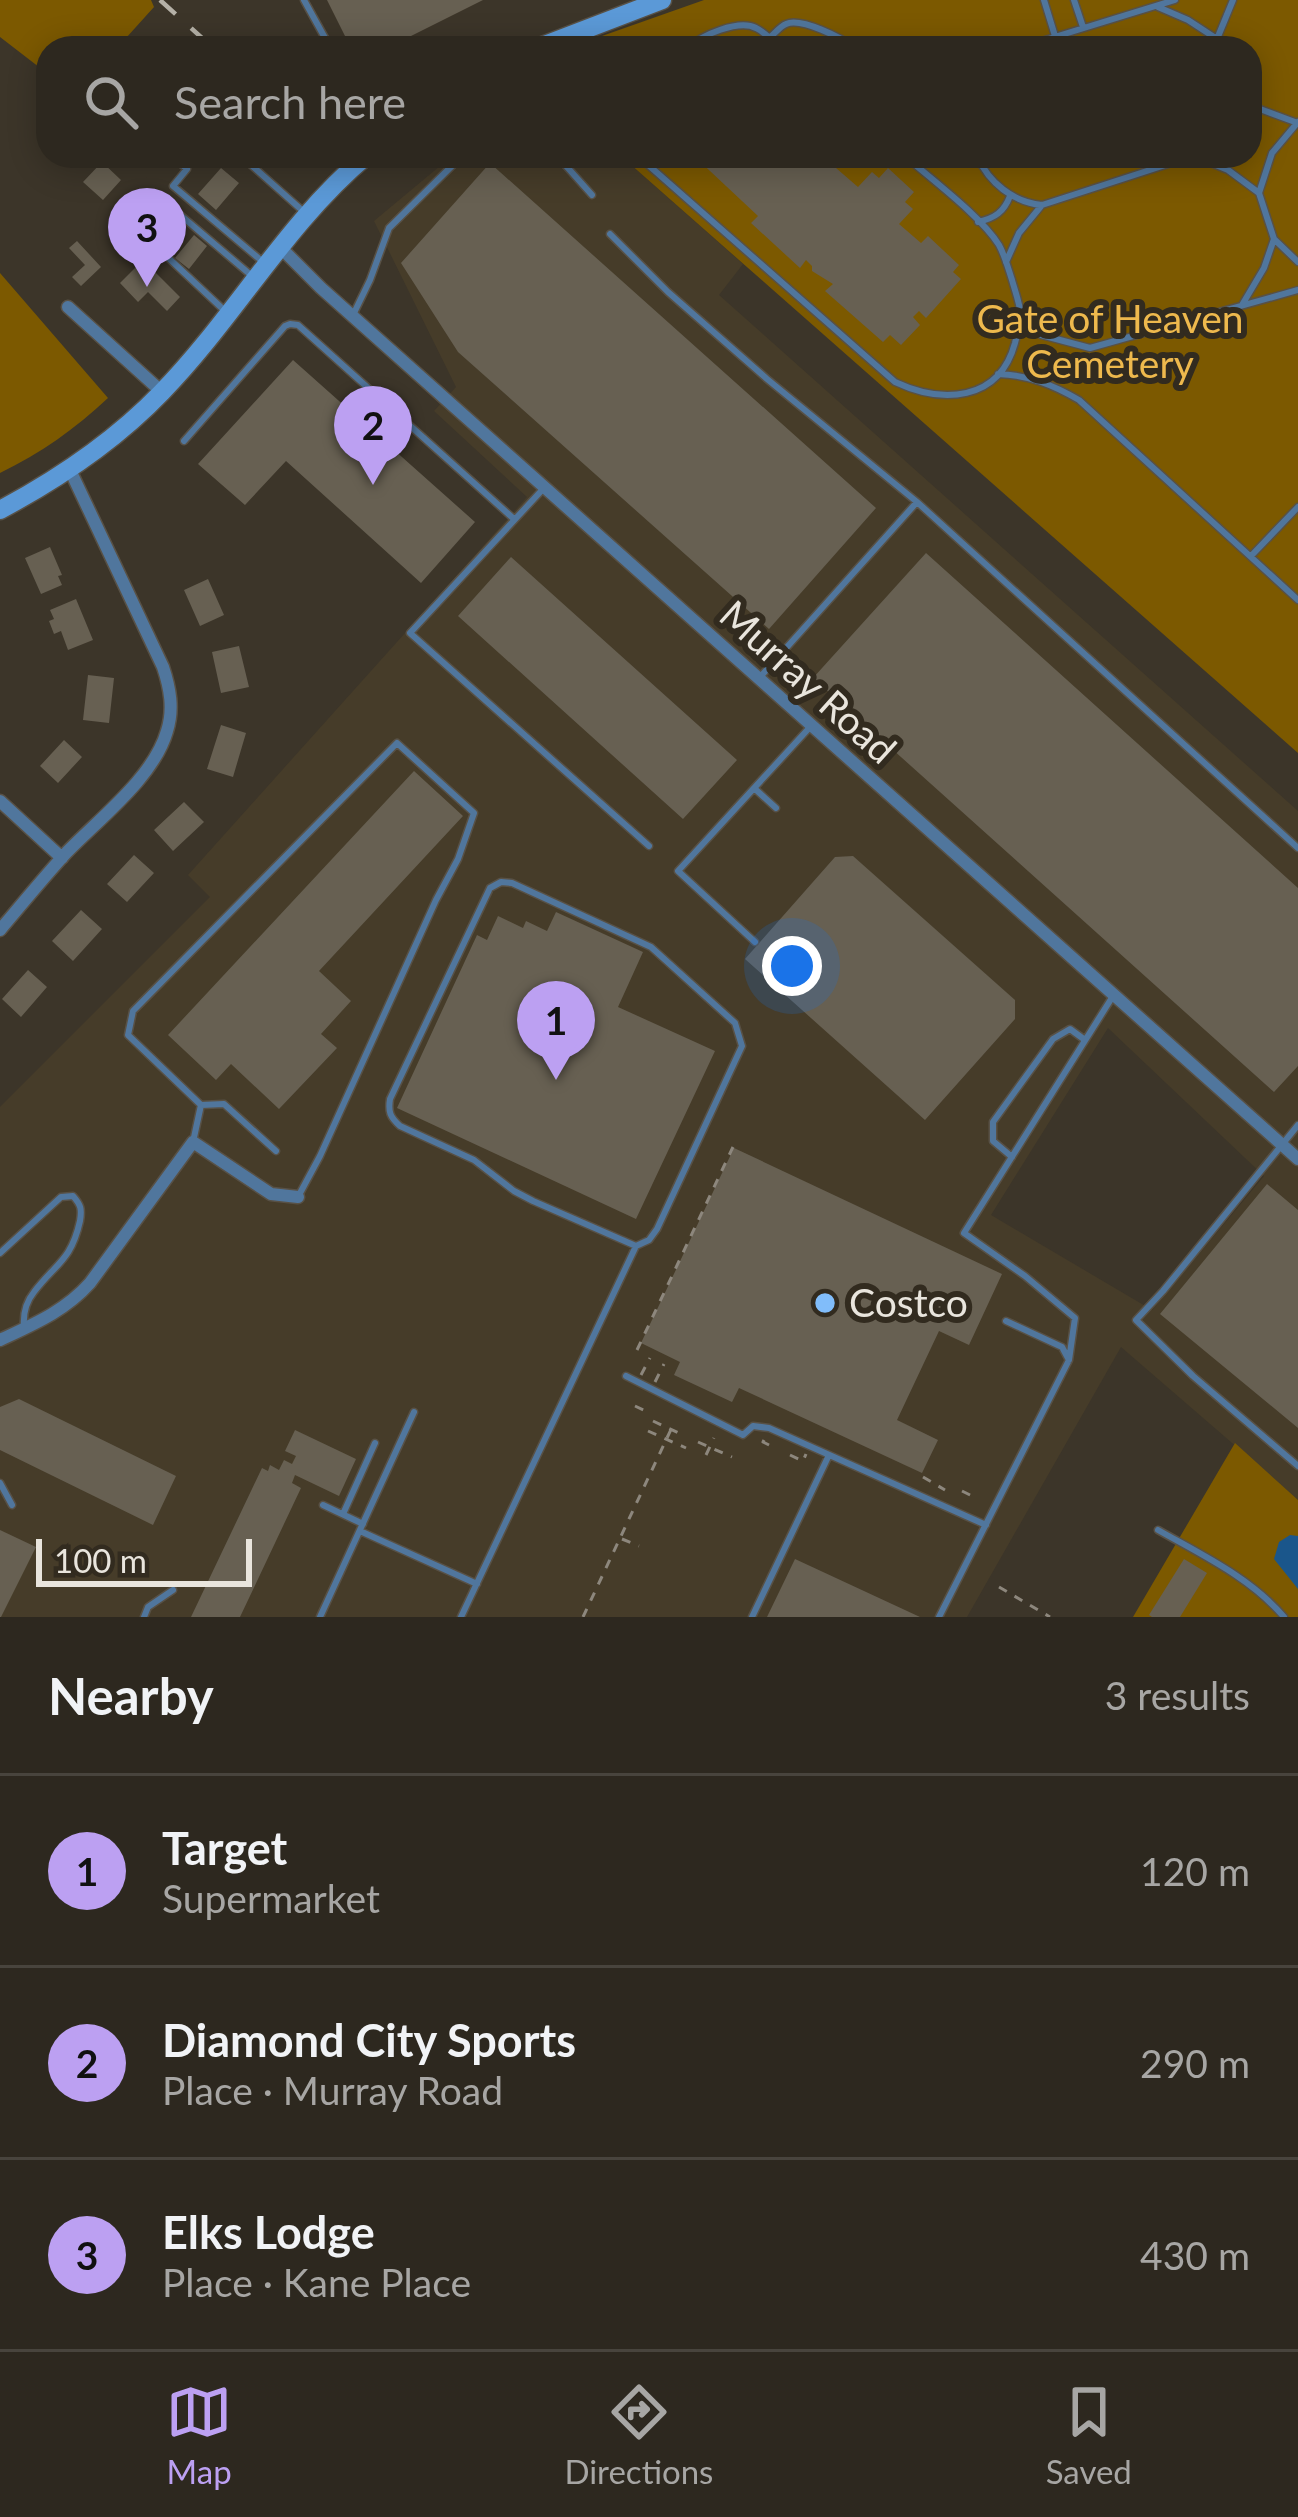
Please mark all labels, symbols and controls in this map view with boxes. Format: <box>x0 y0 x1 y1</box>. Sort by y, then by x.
search box <box>36 36 1262 168</box>
icon: search <box>78 69 144 135</box>
text: Search here <box>174 75 406 129</box>
pin: 3 <box>108 188 186 287</box>
park label: Gate of Heaven Cemetery <box>976 295 1244 386</box>
pin: 2 <box>334 386 412 485</box>
street label: Murray Road <box>711 590 906 772</box>
your location <box>762 936 822 996</box>
pin: 1 <box>517 981 595 1080</box>
place label: Costco <box>849 1279 968 1325</box>
marker: Costco <box>812 1290 838 1316</box>
scale bar <box>36 1533 252 1586</box>
text: 100 m <box>54 1540 147 1580</box>
text: Nearby <box>48 1665 214 1726</box>
text: 3 results <box>1105 1672 1250 1718</box>
text: Target <box>162 1821 287 1875</box>
text: 1 <box>76 1848 98 1894</box>
text: 120 m <box>1140 1848 1250 1894</box>
text: Supermarket <box>162 1875 380 1921</box>
text: Diamond City Sports <box>162 2013 576 2067</box>
text: 2 <box>76 2040 98 2086</box>
text: 290 m <box>1140 2040 1250 2086</box>
text: Place · Murray Road <box>162 2067 503 2113</box>
text: Elks Lodge <box>162 2205 375 2259</box>
text: 3 <box>76 2232 98 2278</box>
text: 430 m <box>1140 2232 1250 2278</box>
text: Place · Kane Place <box>162 2259 471 2305</box>
tab: Map <box>166 2379 232 2491</box>
tab: Directions <box>564 2379 713 2491</box>
tab: Saved <box>1046 2379 1132 2491</box>

